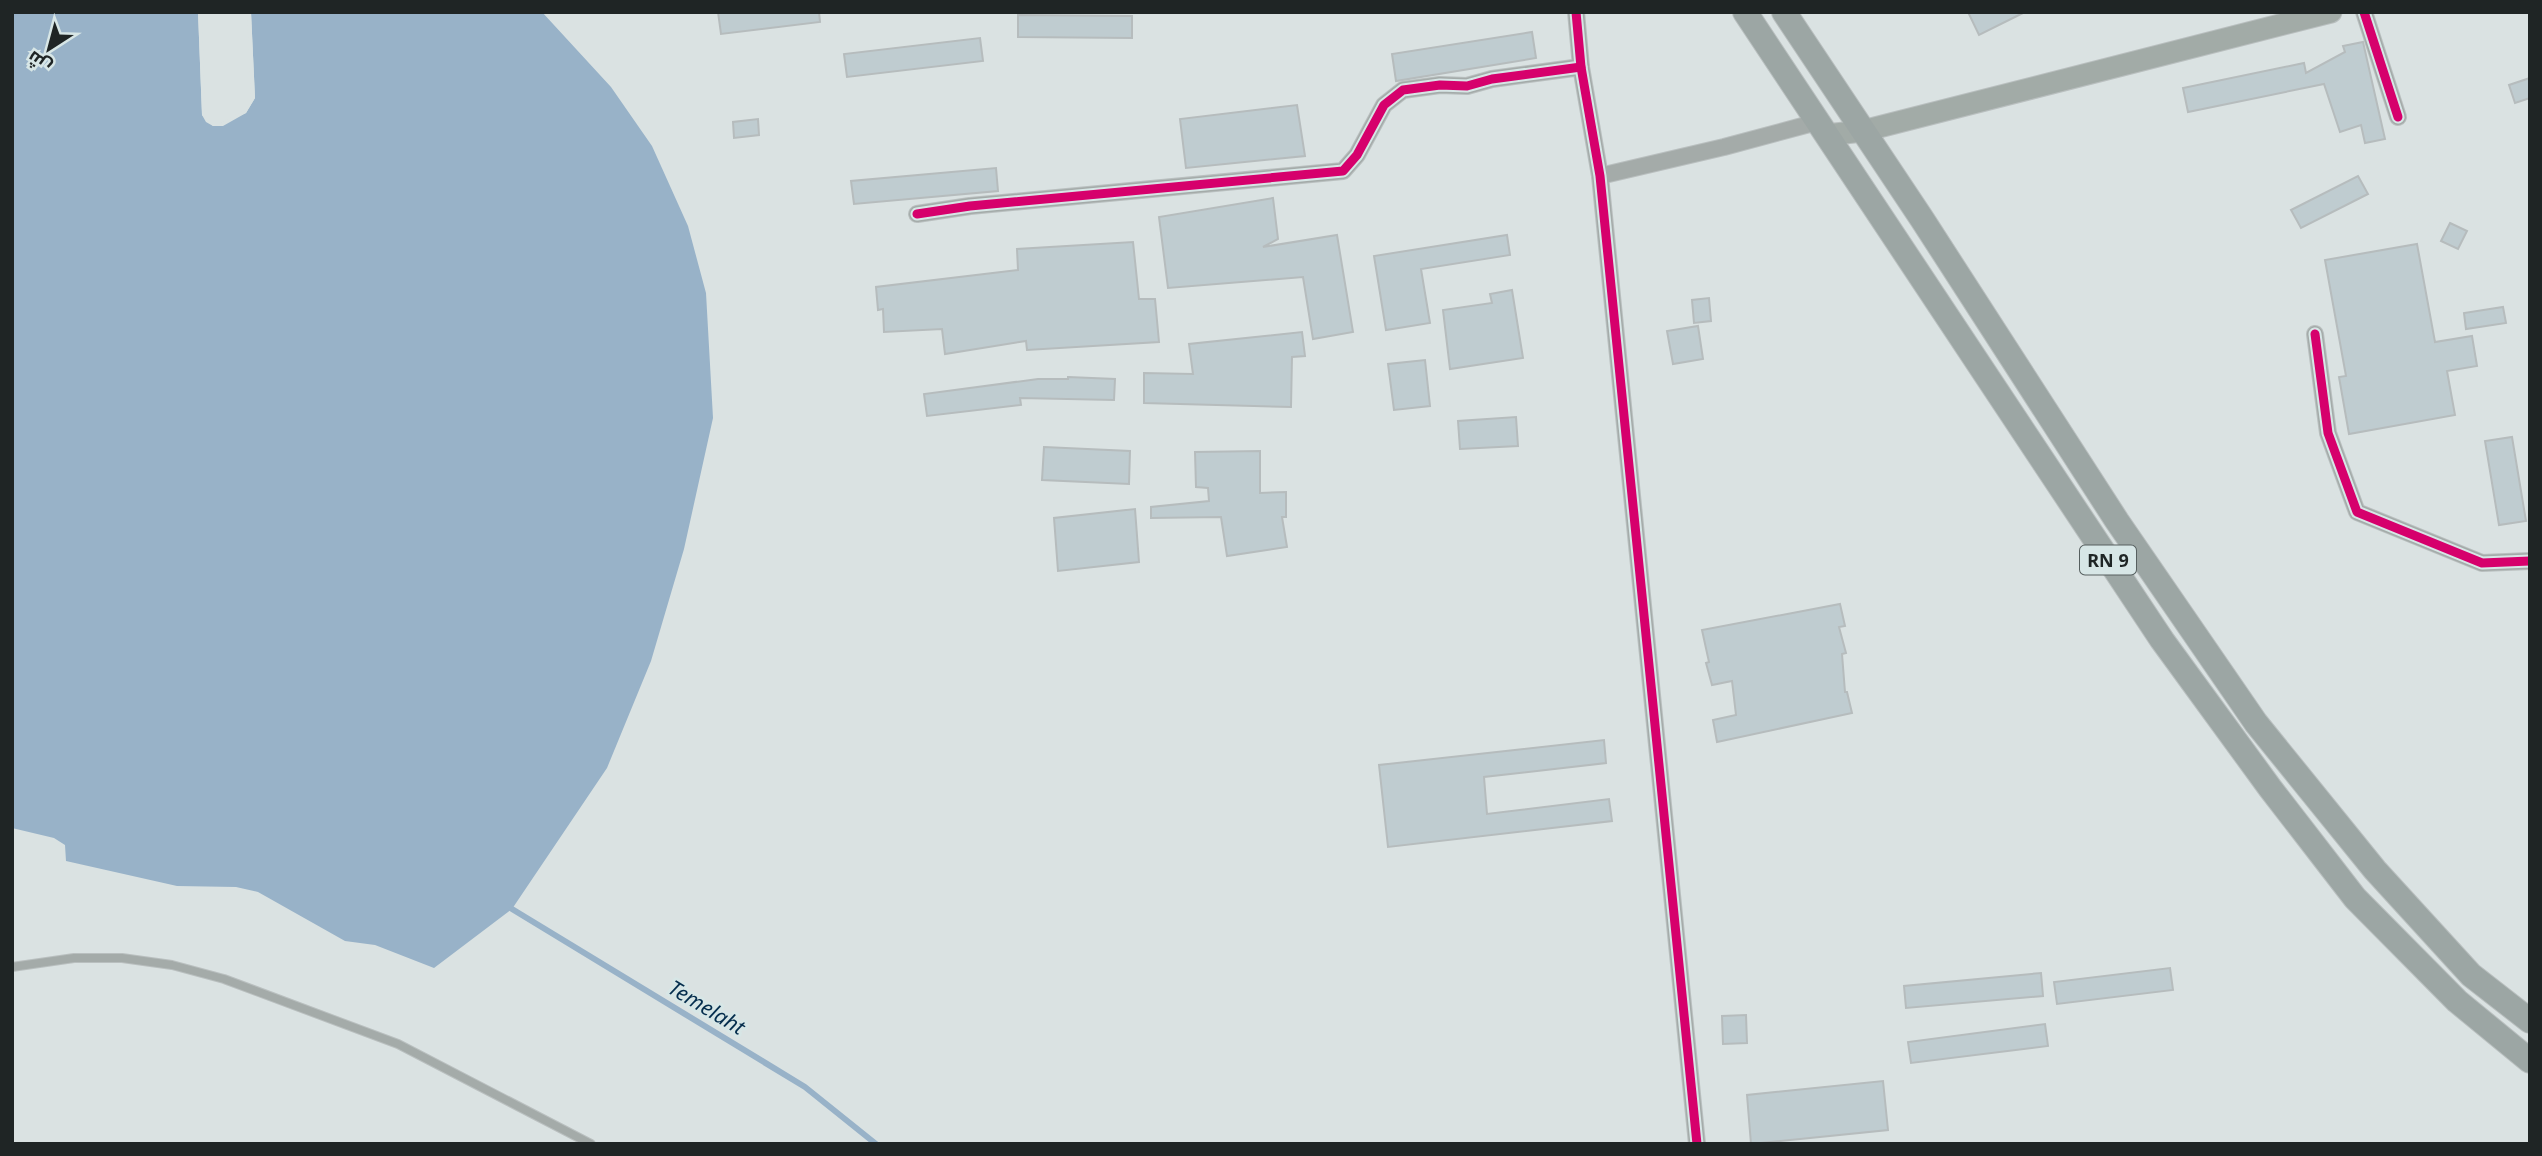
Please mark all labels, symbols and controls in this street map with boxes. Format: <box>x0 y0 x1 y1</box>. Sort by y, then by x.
north arrow <box>14 14 84 84</box>
text: ش <box>22 45 57 80</box>
road number: RN 9 <box>2080 546 2136 574</box>
water label: Temelaht <box>663 973 751 1041</box>

